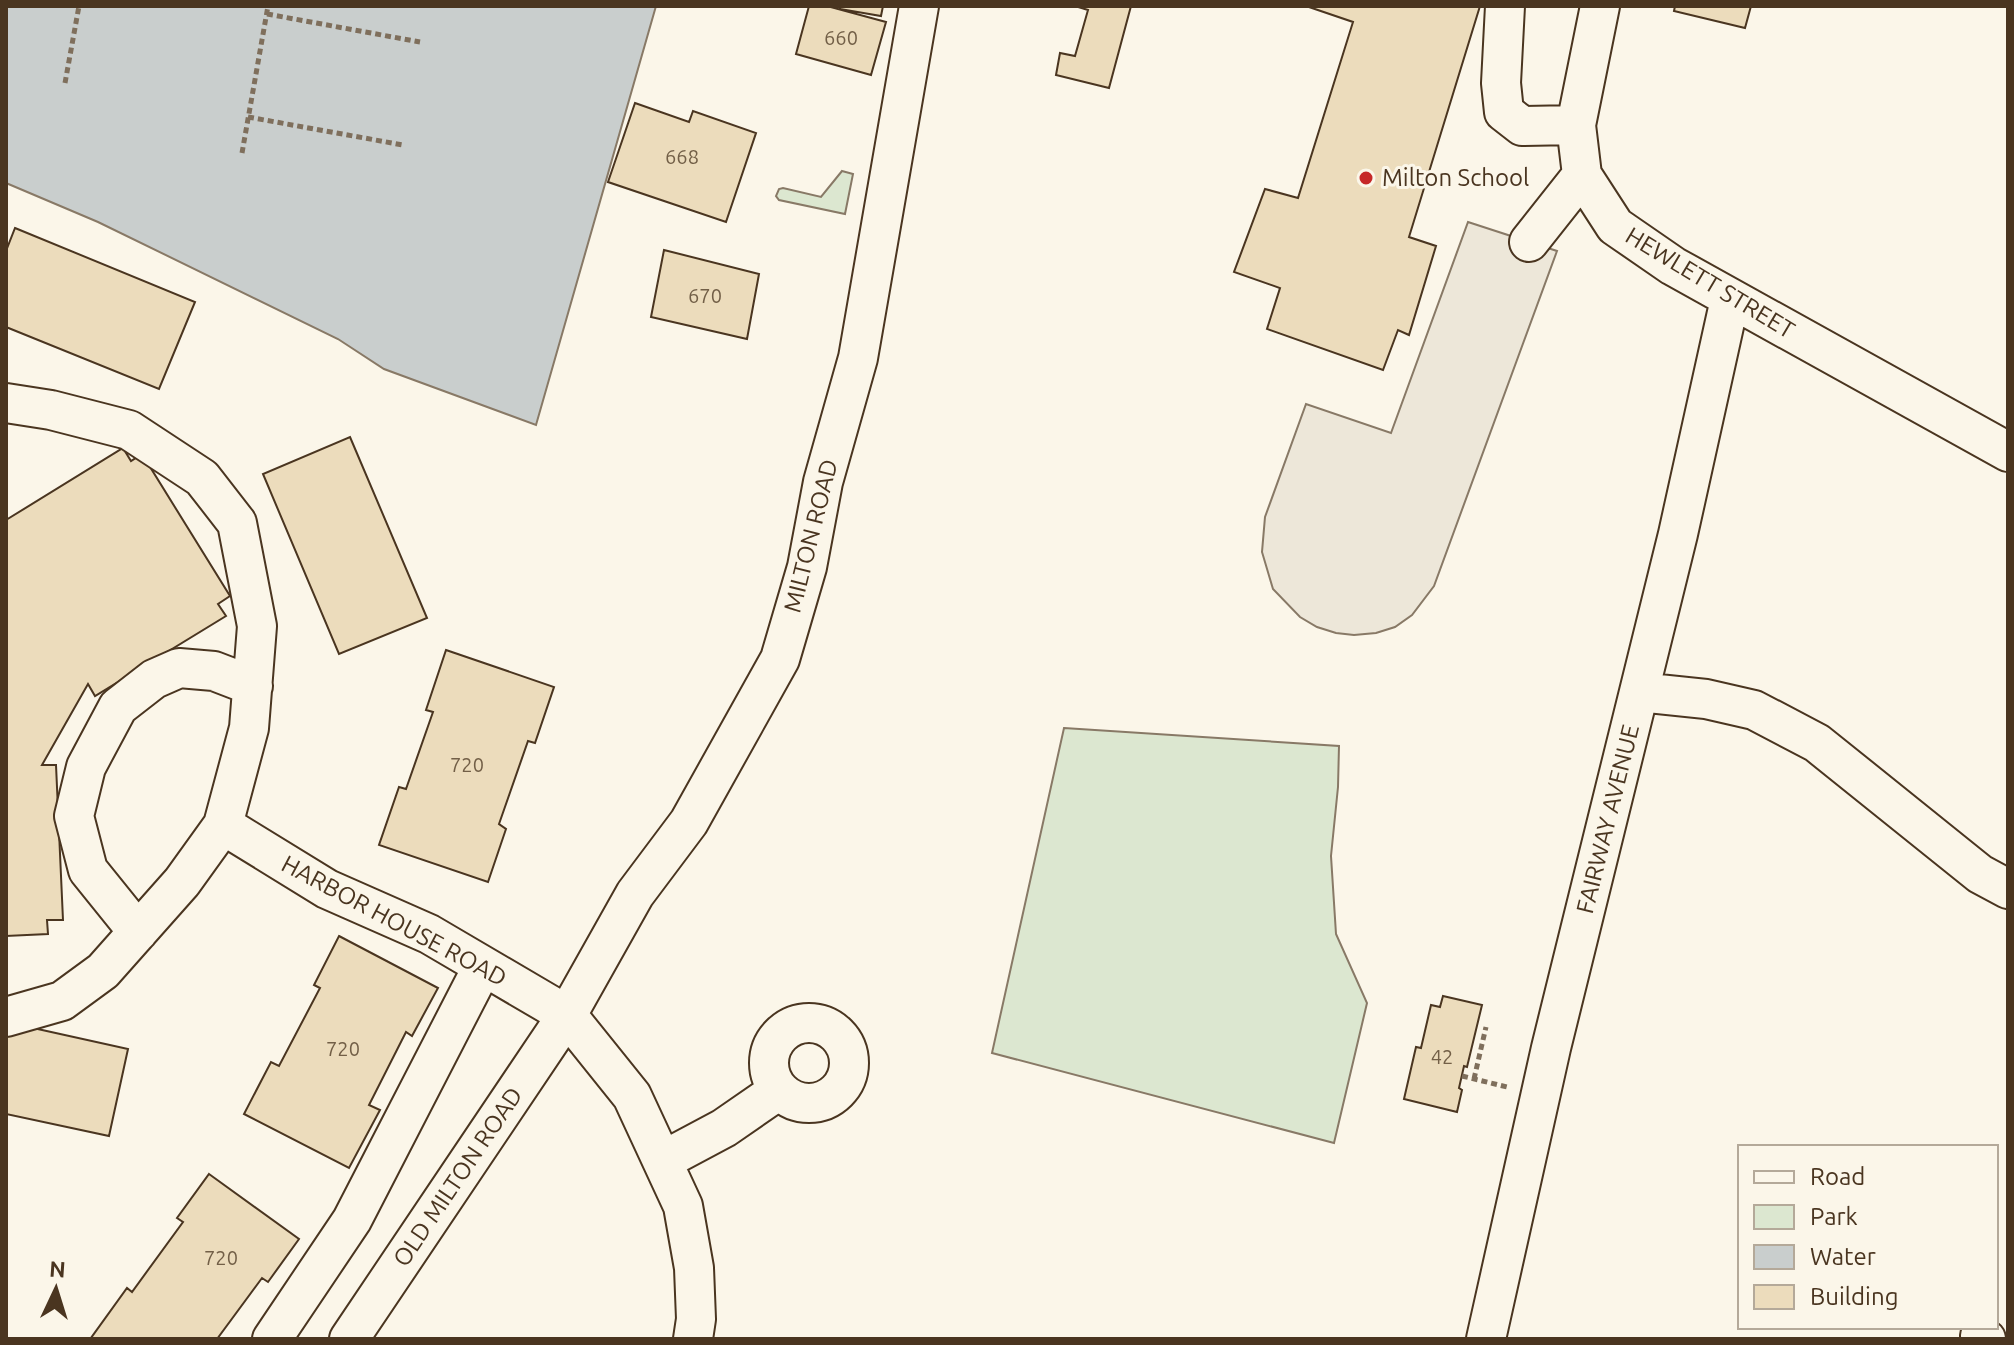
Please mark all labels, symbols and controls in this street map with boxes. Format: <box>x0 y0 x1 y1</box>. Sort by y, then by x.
house number: 660 <box>824 26 858 49</box>
house number: 668 <box>665 145 699 168</box>
place label: Milton School <box>1382 164 1529 191</box>
marker: Milton School <box>1357 169 1375 187</box>
street label: HEWLETT STREET <box>1621 222 1799 344</box>
house number: 670 <box>688 284 722 307</box>
street label: MILTON ROAD <box>778 456 843 615</box>
street label: FAIRWAY AVENUE <box>1571 722 1644 916</box>
house number: 720 <box>450 753 484 776</box>
street label: HARBOR HOUSE ROAD <box>277 850 511 991</box>
house number: 720 <box>326 1037 360 1060</box>
house number: 42 <box>1431 1045 1453 1068</box>
street label: OLD MILTON ROAD <box>388 1082 528 1271</box>
legend <box>1738 1145 1998 1329</box>
text: Road <box>1810 1163 1865 1190</box>
text: Park <box>1810 1203 1858 1230</box>
text: Water <box>1810 1243 1876 1270</box>
house number: 720 <box>204 1246 238 1269</box>
north arrow <box>16 1249 96 1329</box>
text: N <box>48 1256 66 1282</box>
text: Building <box>1810 1283 1898 1310</box>

